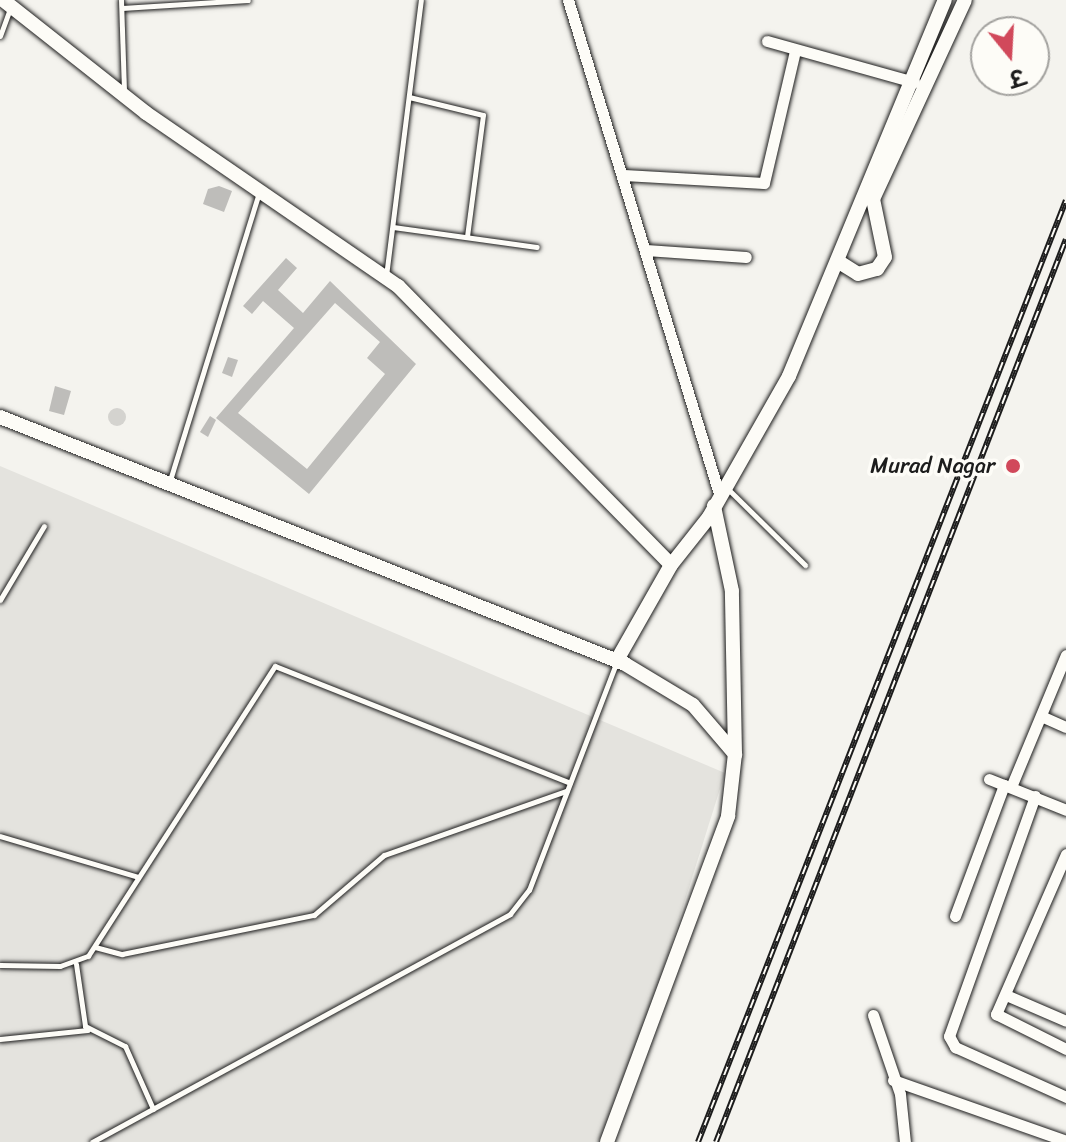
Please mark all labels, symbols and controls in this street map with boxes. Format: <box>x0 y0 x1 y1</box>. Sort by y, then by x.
north arrow <box>970 16 1050 96</box>
text: उ <box>1004 57 1030 98</box>
place label: Murad Nagar <box>870 453 995 479</box>
marker: Murad Nagar <box>1002 455 1024 477</box>

